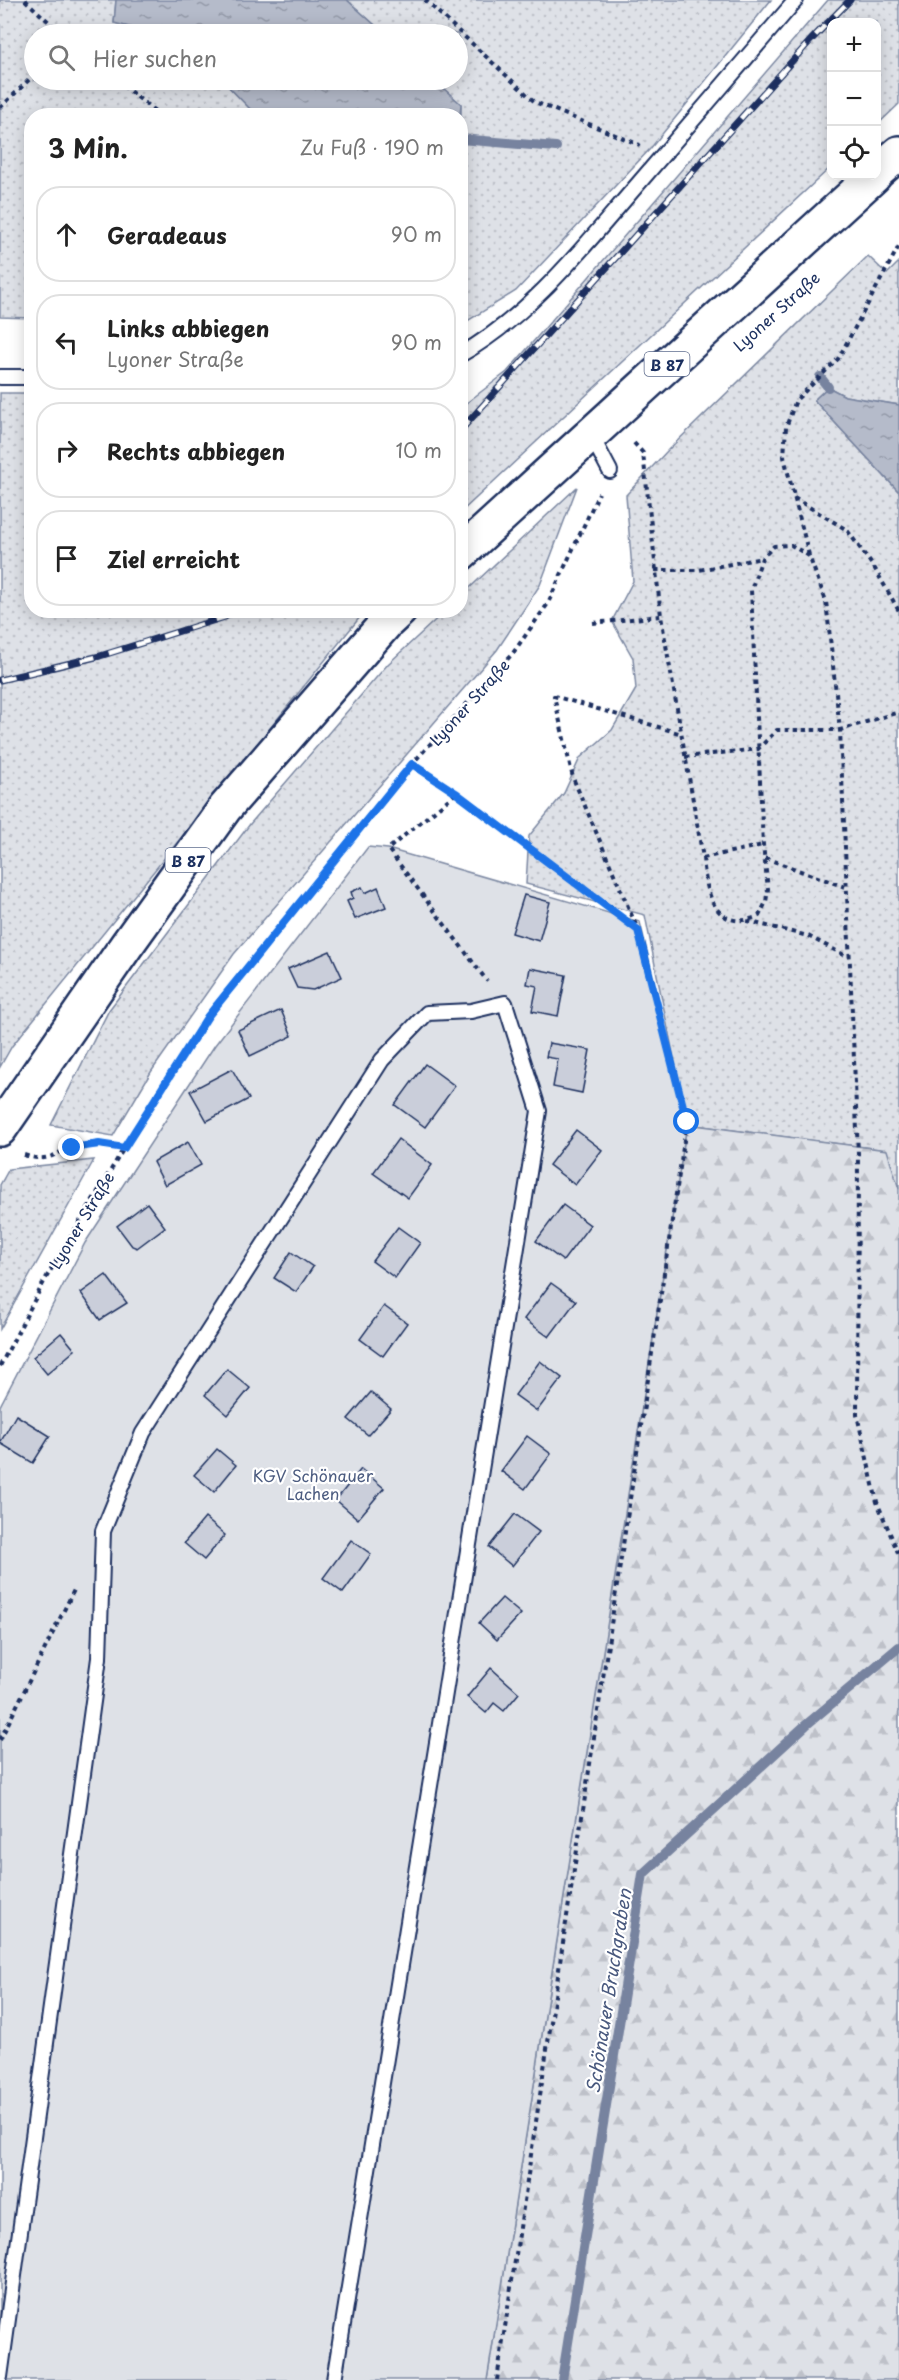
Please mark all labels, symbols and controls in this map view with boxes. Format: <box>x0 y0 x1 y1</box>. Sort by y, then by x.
map controls <box>827 18 881 180</box>
button: + <box>827 18 881 72</box>
search box <box>24 24 468 90</box>
icon: search <box>45 41 78 74</box>
text: Hier suchen <box>93 41 217 74</box>
button: − <box>827 72 881 126</box>
button: locate <box>827 126 881 180</box>
text: 3 Min. <box>48 128 128 167</box>
text: Zu Fuß · 190 m <box>300 132 444 162</box>
icon: ahead <box>50 218 83 251</box>
text: Geradeaus <box>107 218 227 251</box>
text: 90 m <box>391 219 442 249</box>
street label: Lyoner Straße <box>727 265 825 357</box>
text: Links abbiegen <box>107 311 269 344</box>
icon: left <box>50 326 83 359</box>
text: 90 m <box>391 327 442 357</box>
text: Lyoner Straße <box>107 344 244 374</box>
road number: B 87 <box>644 352 690 376</box>
icon: right <box>50 434 83 467</box>
text: Rechts abbiegen <box>107 434 285 467</box>
text: 10 m <box>395 435 442 465</box>
icon: arrive <box>50 542 83 575</box>
text: Ziel erreicht <box>107 542 240 575</box>
street label: Lyoner Straße <box>423 653 515 751</box>
road number: B 87 <box>166 848 210 872</box>
route start <box>673 1108 699 1134</box>
route end <box>58 1134 84 1160</box>
street label: Lyoner Straße <box>43 1167 119 1273</box>
park label: KGV Schönauer Lachen <box>253 1463 374 1505</box>
water label: Schönauer Bruchgraben <box>578 1886 638 2095</box>

